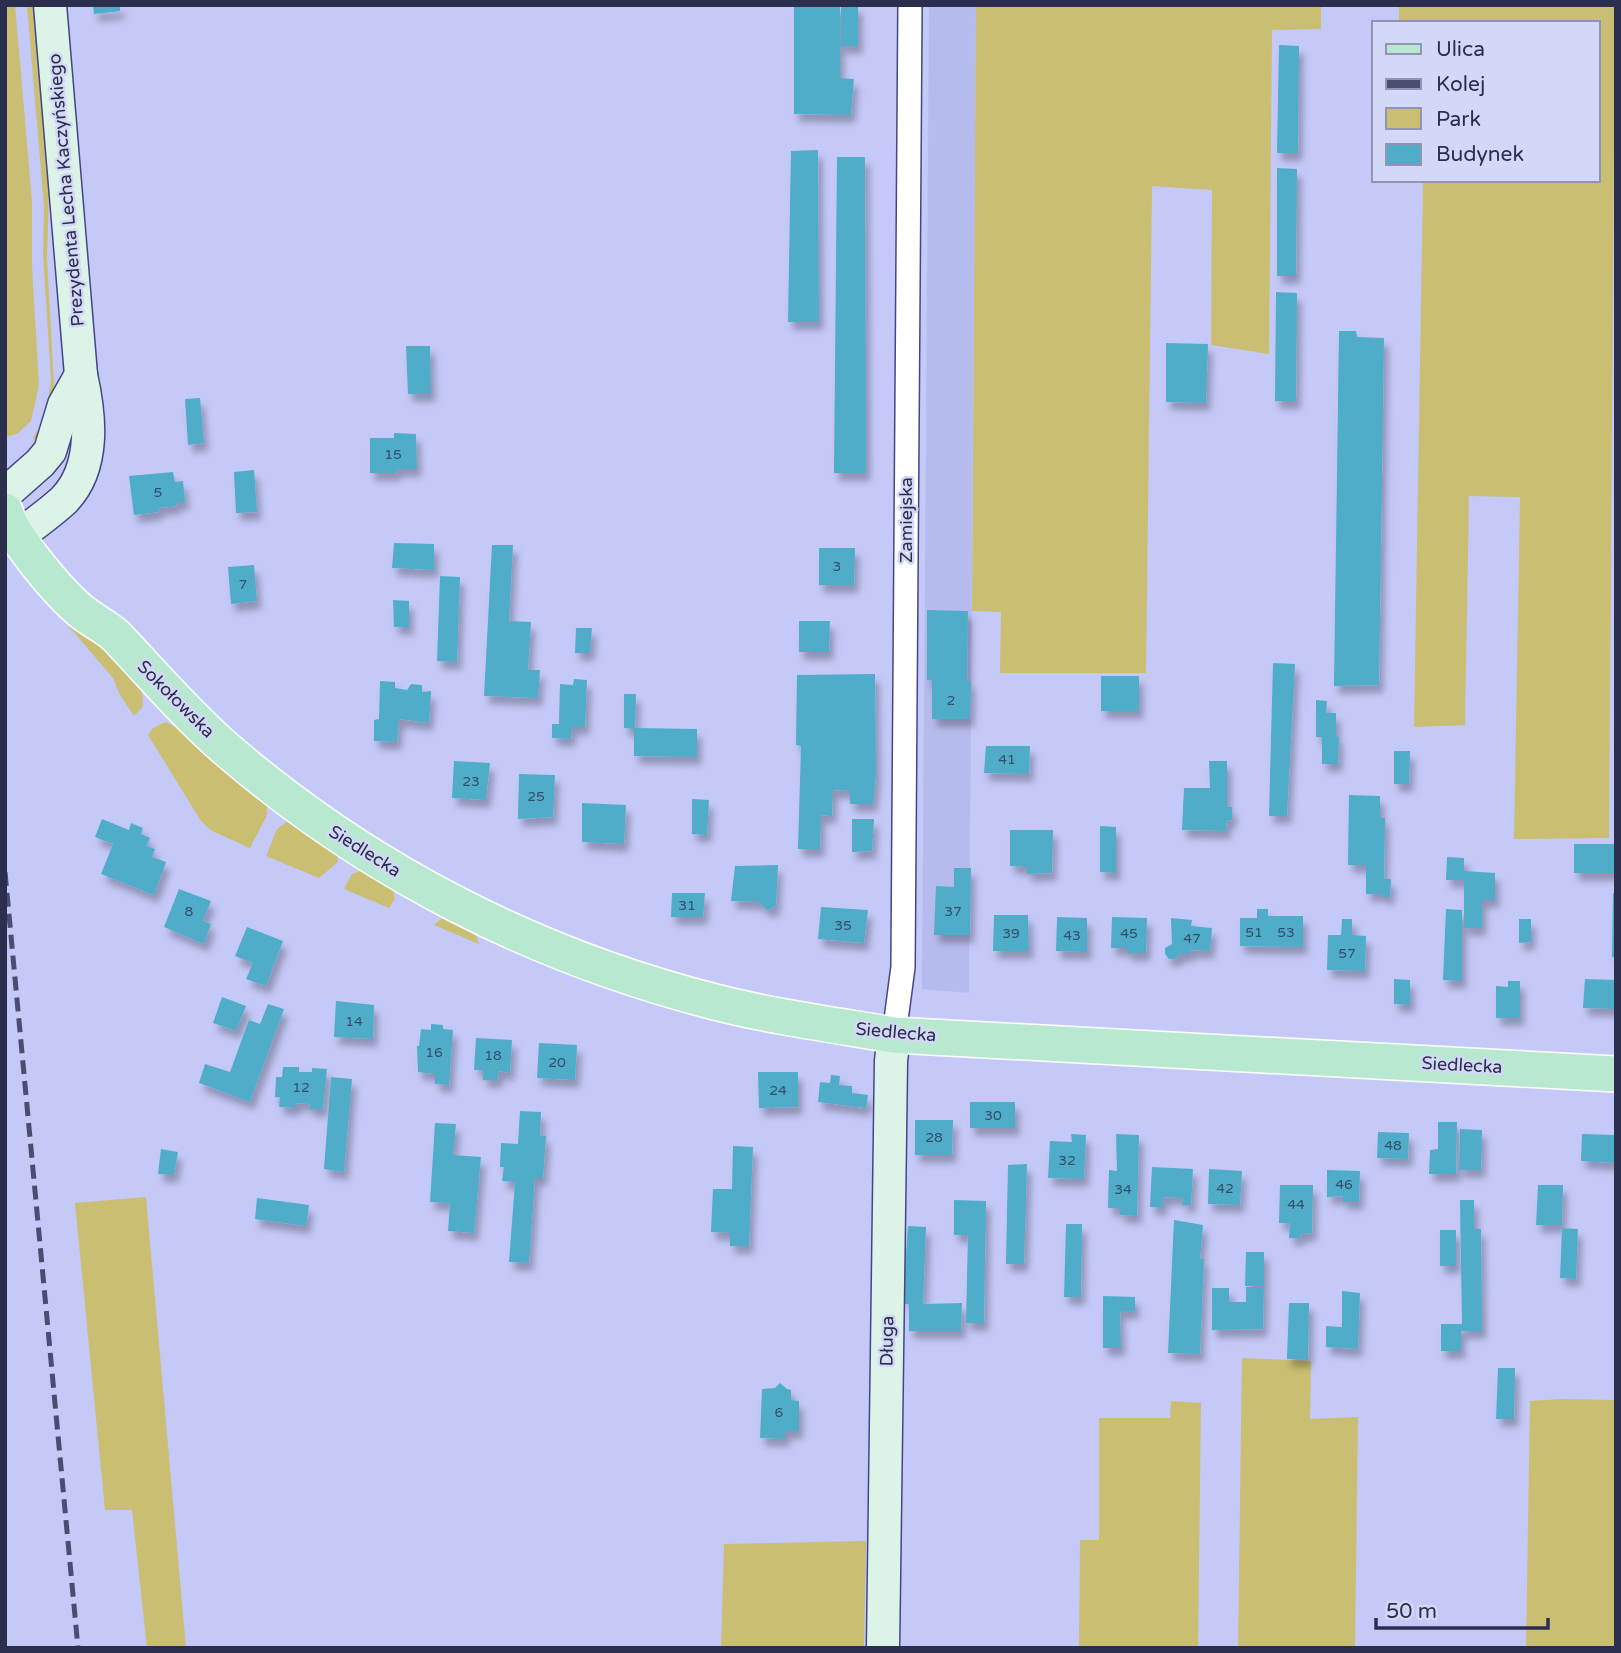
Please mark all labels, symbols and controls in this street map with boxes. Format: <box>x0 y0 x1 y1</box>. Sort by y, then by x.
legend <box>1372 21 1600 182</box>
text: Ulica <box>1436 37 1485 62</box>
street label: Prezydenta Lecha Kaczyńskiego <box>43 53 89 327</box>
text: Kolej <box>1436 72 1485 97</box>
text: Park <box>1436 107 1481 132</box>
text: Budynek <box>1436 142 1524 167</box>
house number: 15 <box>384 446 402 463</box>
street label: Zamiejska <box>895 477 917 563</box>
house number: 5 <box>154 484 162 501</box>
house number: 3 <box>833 558 841 575</box>
house number: 7 <box>239 576 247 593</box>
street label: Sokołowska <box>133 656 219 742</box>
house number: 2 <box>947 692 955 709</box>
house number: 41 <box>998 751 1016 768</box>
house number: 23 <box>462 773 480 790</box>
house number: 25 <box>527 788 545 805</box>
street label: Siedlecka <box>325 820 405 882</box>
house number: 31 <box>678 897 696 914</box>
house number: 8 <box>185 903 194 920</box>
house number: 37 <box>944 903 962 920</box>
house number: 35 <box>834 917 852 934</box>
house number: 51 <box>1245 924 1263 941</box>
house number: 53 <box>1277 924 1295 941</box>
house number: 39 <box>1002 925 1020 942</box>
house number: 45 <box>1120 925 1138 942</box>
house number: 43 <box>1063 927 1081 944</box>
house number: 47 <box>1183 930 1201 947</box>
house number: 57 <box>1338 945 1356 962</box>
house number: 14 <box>345 1013 363 1030</box>
street label: Siedlecka <box>855 1018 937 1046</box>
house number: 16 <box>425 1044 443 1061</box>
house number: 18 <box>484 1047 502 1064</box>
street label: Siedlecka <box>1421 1052 1503 1078</box>
house number: 20 <box>548 1054 566 1071</box>
house number: 12 <box>292 1079 310 1096</box>
house number: 24 <box>769 1082 787 1099</box>
house number: 30 <box>984 1107 1002 1124</box>
house number: 28 <box>925 1129 943 1146</box>
house number: 48 <box>1384 1137 1402 1154</box>
house number: 32 <box>1058 1152 1076 1169</box>
house number: 46 <box>1335 1176 1353 1193</box>
house number: 42 <box>1216 1180 1234 1197</box>
house number: 34 <box>1114 1181 1132 1198</box>
house number: 44 <box>1287 1196 1305 1213</box>
street label: Długa <box>876 1315 898 1367</box>
house number: 6 <box>775 1404 784 1421</box>
scale bar <box>1376 1586 1548 1630</box>
text: 50 m <box>1386 1599 1437 1624</box>

